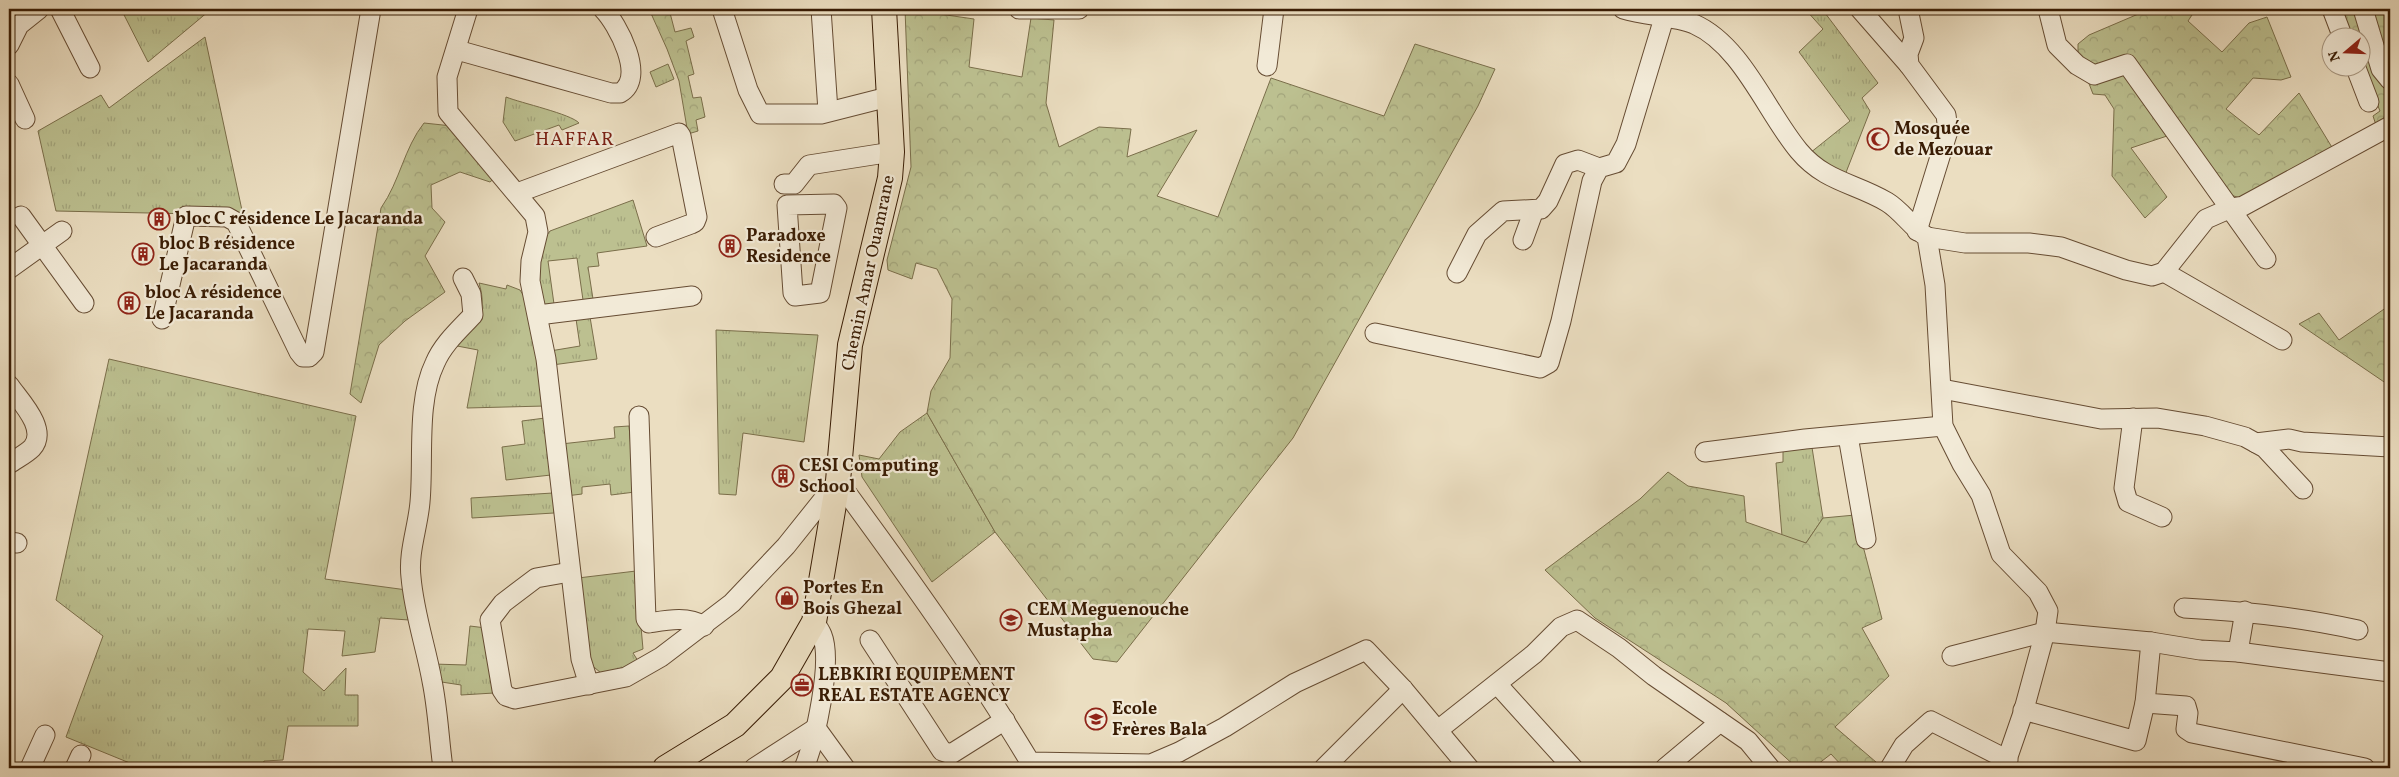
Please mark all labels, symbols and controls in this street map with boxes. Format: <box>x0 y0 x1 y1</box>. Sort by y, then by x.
north arrow <box>2322 28 2372 78</box>
text: N <box>2324 48 2346 64</box>
place label: Mosquée de Mezouar <box>1894 117 1993 163</box>
district label: HAFFAR <box>535 127 615 153</box>
mosque icon: Mosquée de Mezouar <box>1866 127 1890 151</box>
street label: Chemin Amar Ouamrane <box>836 173 902 373</box>
building icon: bloc C résidence Le Jacaranda <box>147 207 171 231</box>
place label: bloc C résidence Le Jacaranda <box>175 207 423 232</box>
place label: Paradoxe Residence <box>746 224 831 270</box>
place label: bloc B résidence Le Jacaranda <box>159 232 295 278</box>
building icon: Paradoxe Residence <box>718 234 742 258</box>
building icon: bloc B résidence Le Jacaranda <box>131 242 155 266</box>
place label: bloc A résidence Le Jacaranda <box>145 281 282 327</box>
building icon: bloc A résidence Le Jacaranda <box>117 291 141 315</box>
place label: CESI Computing School <box>799 454 939 500</box>
building icon: CESI Computing School <box>771 464 795 488</box>
place label: Portes En Bois Ghezal <box>803 576 902 622</box>
shop icon: Portes En Bois Ghezal <box>775 586 799 610</box>
place label: CEM Meguenouche Mustapha <box>1027 598 1189 644</box>
school or university icon: CEM Meguenouche Mustapha <box>999 608 1023 632</box>
place label: LEBKIRI EQUIPEMENT REAL ESTATE AGENCY <box>818 663 1016 709</box>
office icon: LEBKIRI EQUIPEMENT REAL ESTATE AGENCY <box>790 673 814 697</box>
place label: Ecole Frères Bala <box>1112 697 1207 743</box>
school or university icon: Ecole Frères Bala <box>1084 707 1108 731</box>

